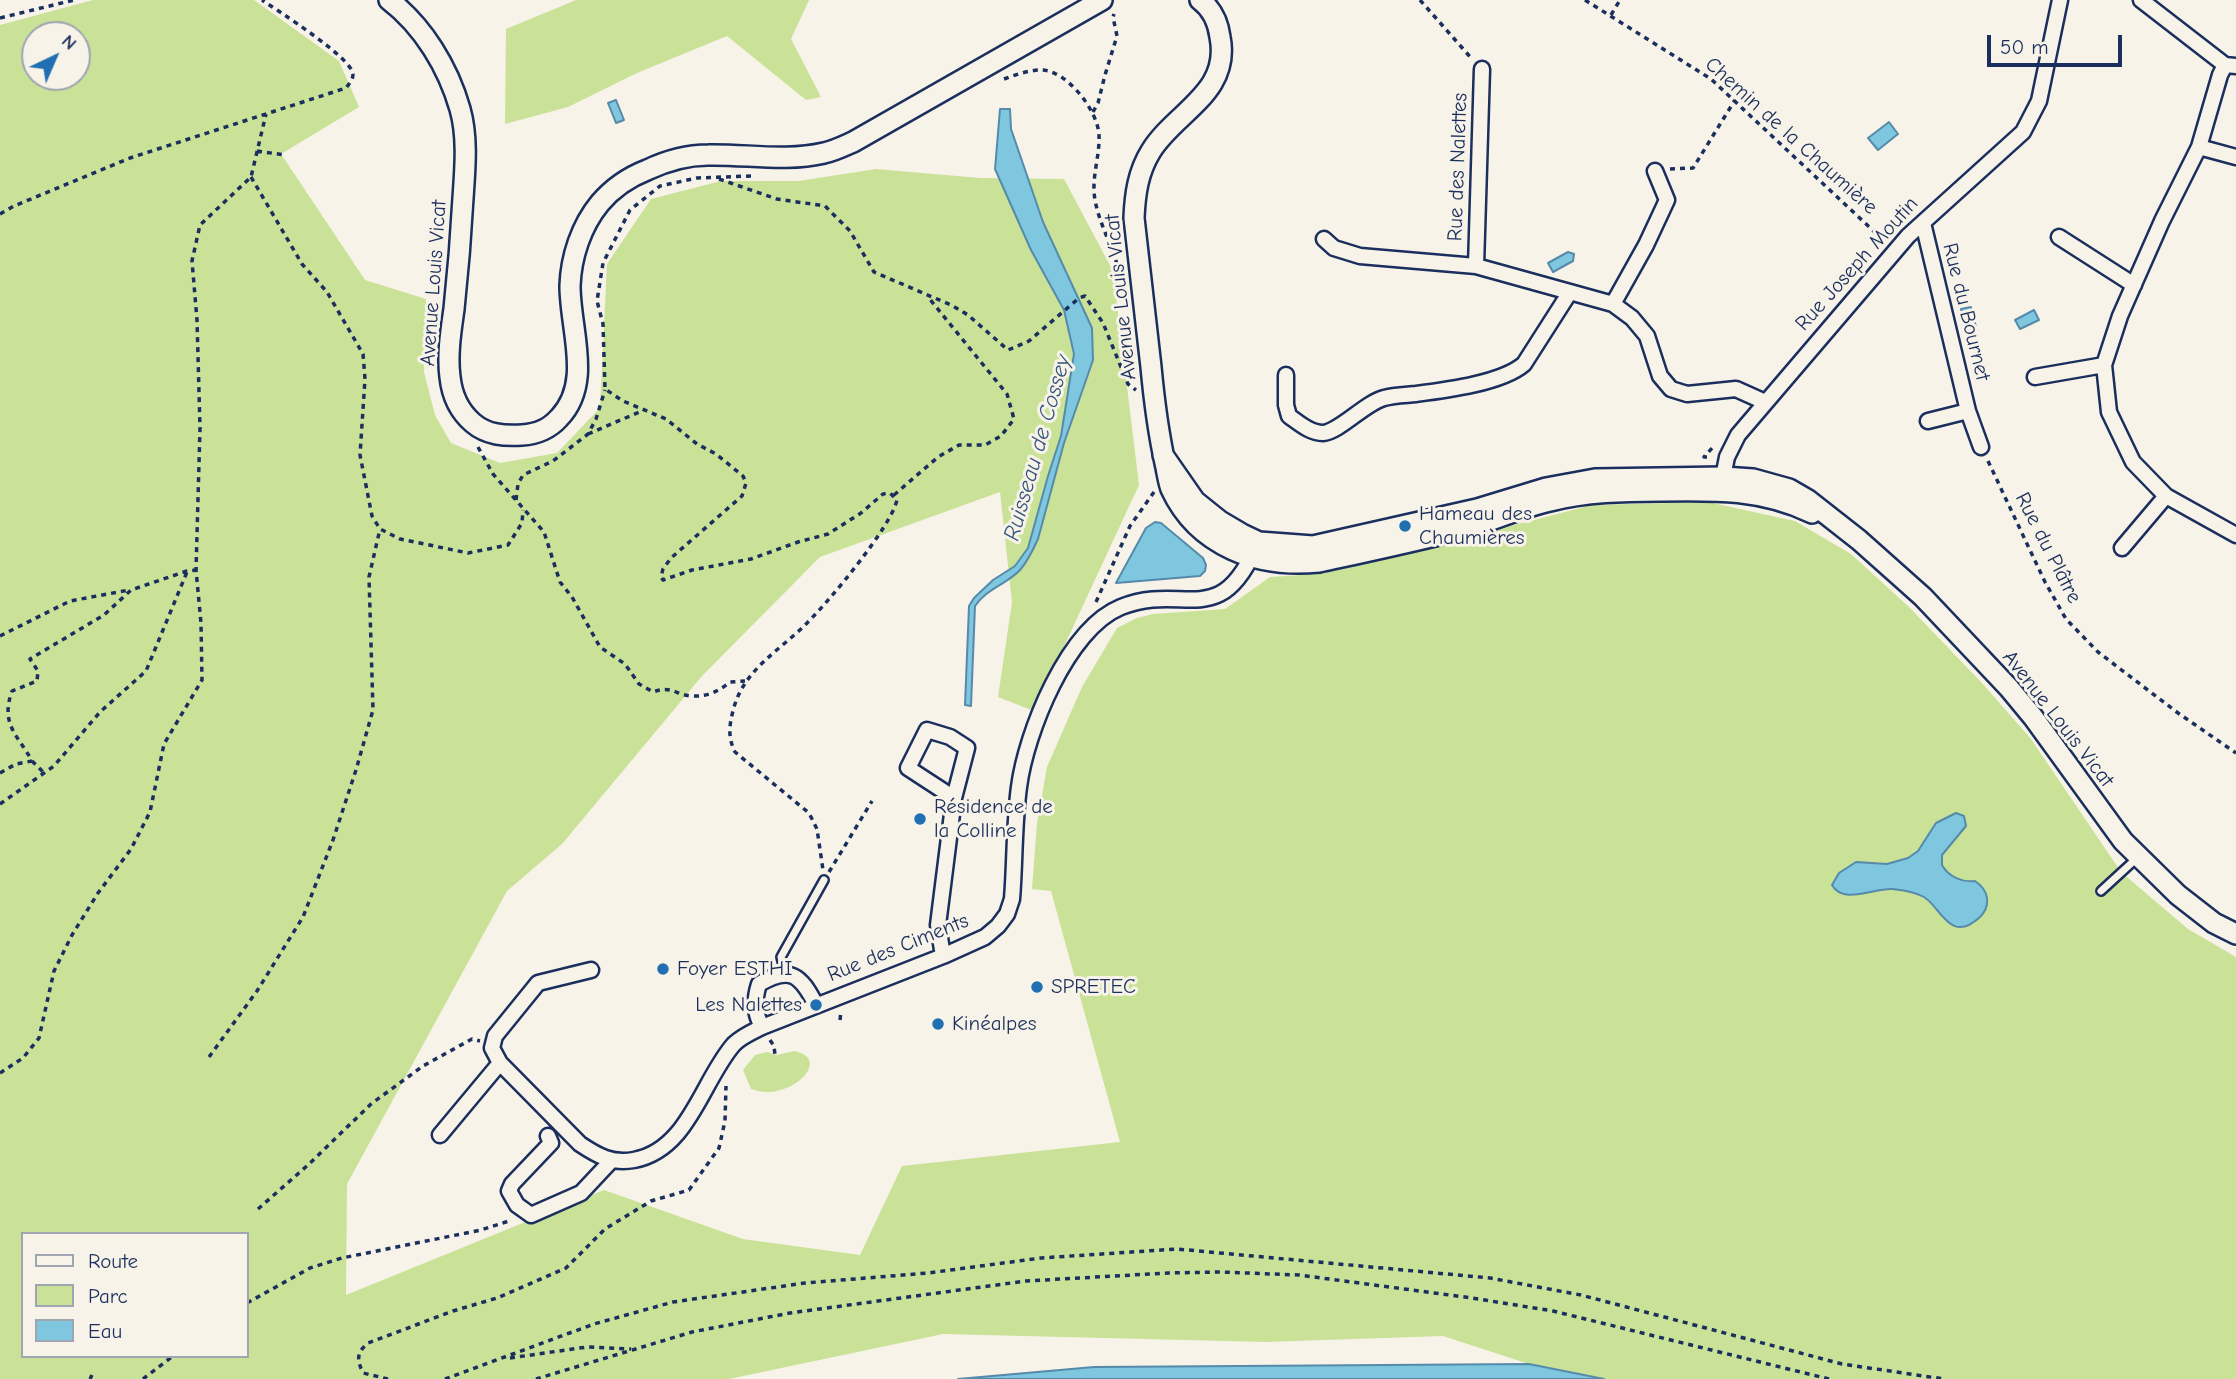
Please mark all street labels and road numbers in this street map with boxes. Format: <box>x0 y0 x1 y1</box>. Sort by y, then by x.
street label: Chemin de la Chaumière <box>1700 52 1882 220</box>
street label: Rue des Nalettes <box>1443 92 1473 242</box>
street label: Rue Joseph Moutin <box>1790 192 1924 336</box>
street label: Avenue Louis Vicat <box>416 199 452 367</box>
street label: Avenue Louis Vicat <box>1100 213 1142 381</box>
street label: Rue du Bournet <box>1937 241 1995 383</box>
street label: Rue du Plâtre <box>2009 488 2087 608</box>
street label: Avenue Louis Vicat <box>1997 646 2119 792</box>
street label: Rue des Ciments <box>824 908 972 988</box>

